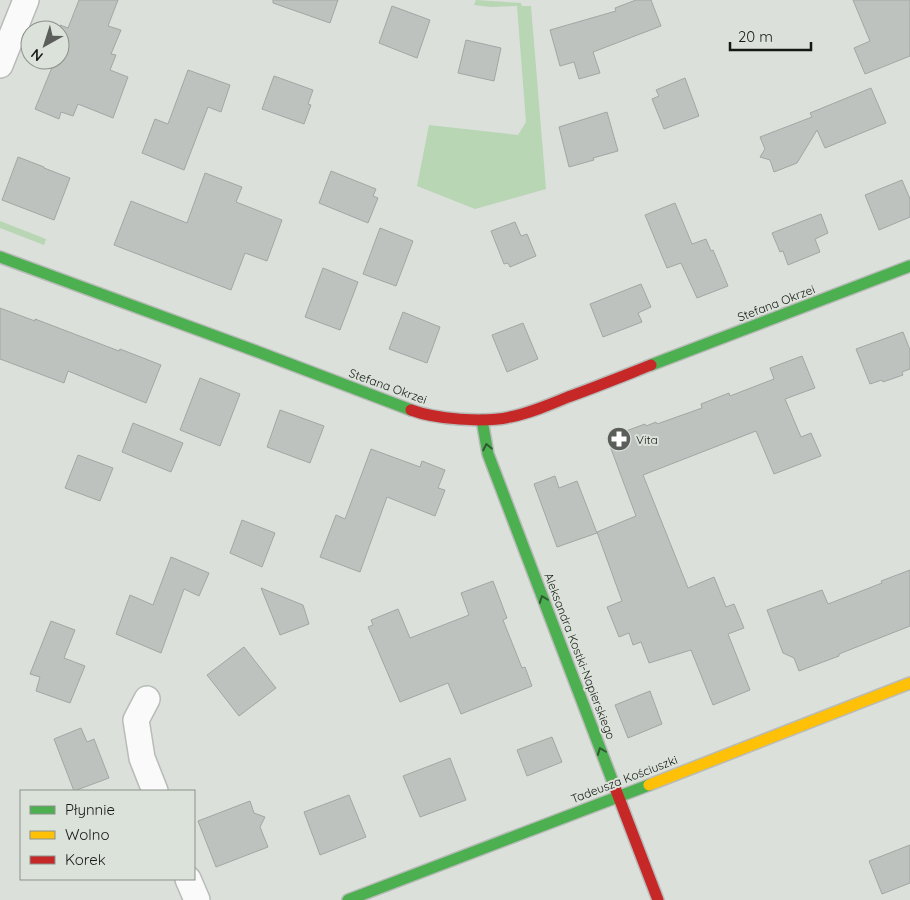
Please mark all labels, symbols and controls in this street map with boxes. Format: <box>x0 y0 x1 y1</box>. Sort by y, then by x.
north arrow <box>20 20 70 70</box>
scale bar <box>730 20 811 52</box>
text: 20 m <box>738 27 773 46</box>
text: N <box>27 45 46 65</box>
street label: Stefana Okrzei <box>735 281 817 325</box>
street label: Stefana Okrzei <box>347 365 429 407</box>
pharmacy icon: Vita <box>606 426 632 452</box>
place label: Vita <box>636 432 658 447</box>
one-way arrow <box>483 442 493 451</box>
street label: Aleksandra Kostki-Napierskiego <box>541 571 619 741</box>
one-way arrow <box>539 595 549 604</box>
one-way arrow <box>597 747 607 756</box>
street label: Tadeusza Kościuszki <box>569 752 679 806</box>
legend <box>20 790 195 880</box>
text: Płynnie <box>65 800 115 819</box>
text: Wolno <box>65 825 110 844</box>
text: Korek <box>65 850 106 869</box>

